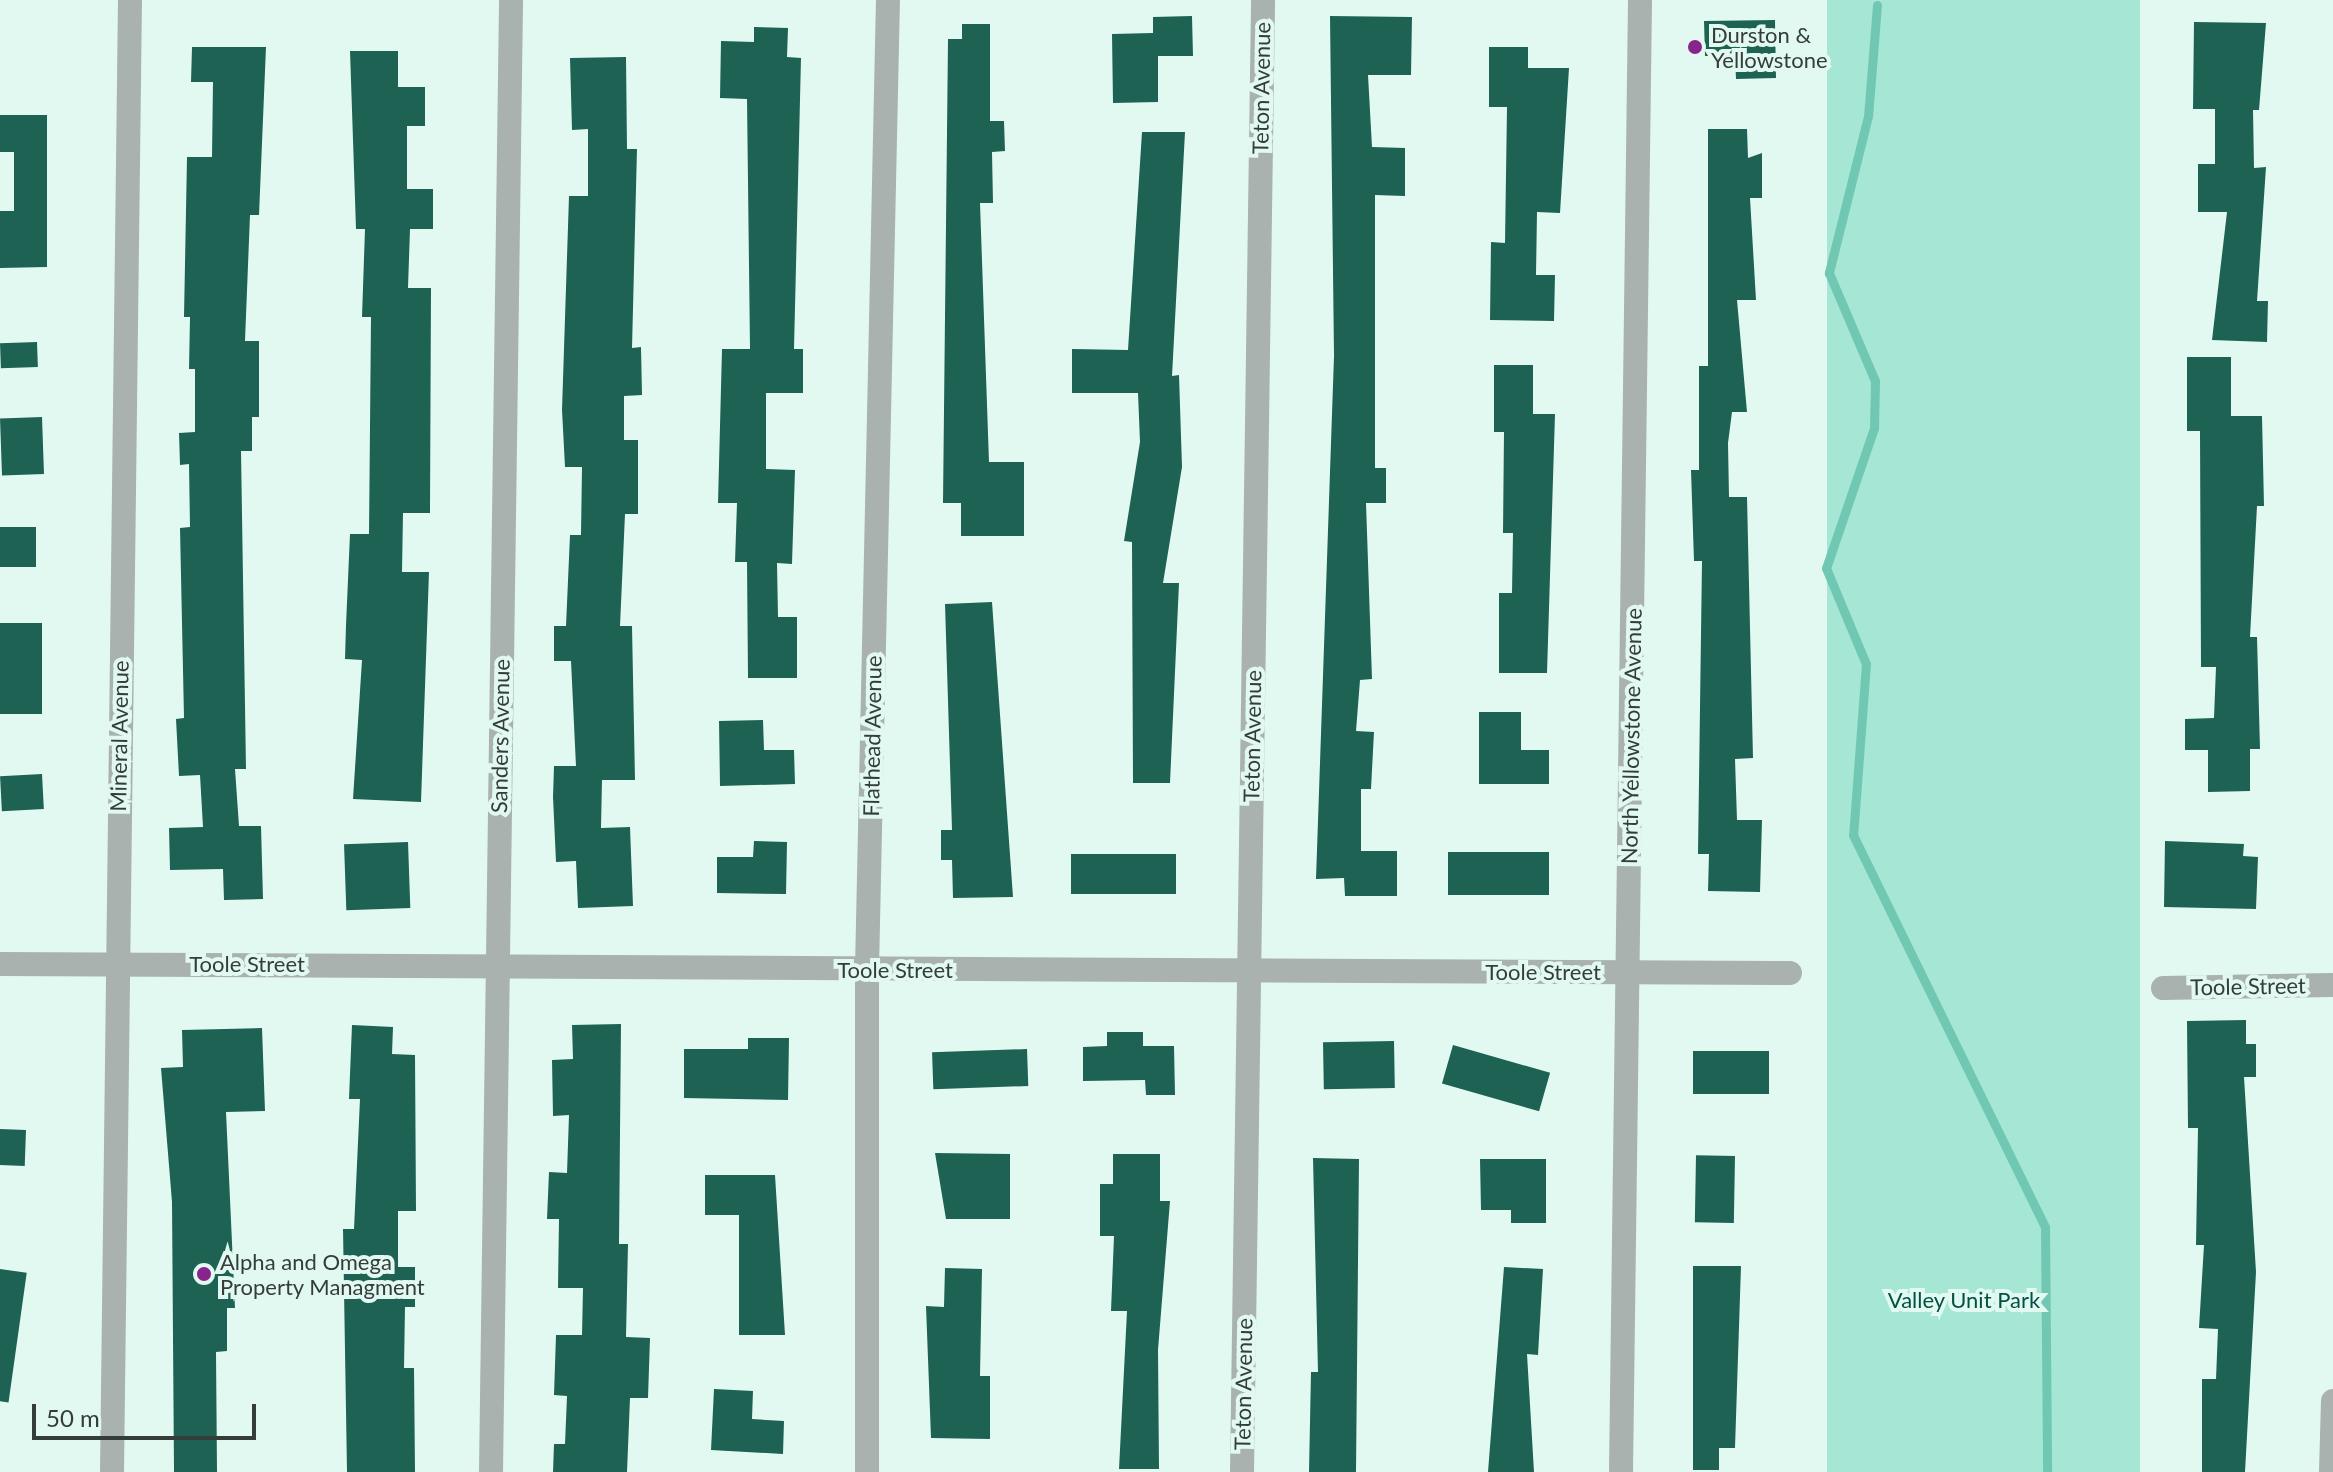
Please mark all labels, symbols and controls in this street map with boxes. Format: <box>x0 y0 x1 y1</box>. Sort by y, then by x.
street label: Teton Avenue <box>1247 21 1275 155</box>
place label: Durston & Yellowstone <box>1711 21 1828 72</box>
marker: Durston & Yellowstone <box>1686 38 1704 56</box>
street label: North Yellowstone Avenue <box>1616 607 1646 865</box>
street label: Flathead Avenue <box>857 655 887 817</box>
street label: Sanders Avenue <box>485 658 515 814</box>
street label: Mineral Avenue <box>104 660 134 812</box>
street label: Teton Avenue <box>1238 669 1266 803</box>
street label: Toole Street <box>189 951 305 977</box>
street label: Toole Street <box>837 957 953 983</box>
street label: Toole Street <box>1485 959 1601 985</box>
street label: Toole Street <box>2190 972 2306 1000</box>
place label: Alpha and Omega Property Managment <box>220 1248 425 1300</box>
marker: Alpha and Omega Property Managment <box>195 1265 213 1283</box>
park label: Valley Unit Park <box>1888 1287 2040 1313</box>
street label: Teton Avenue <box>1229 1317 1257 1451</box>
scale bar <box>36 1388 260 1438</box>
text: 50 m <box>46 1403 100 1432</box>

